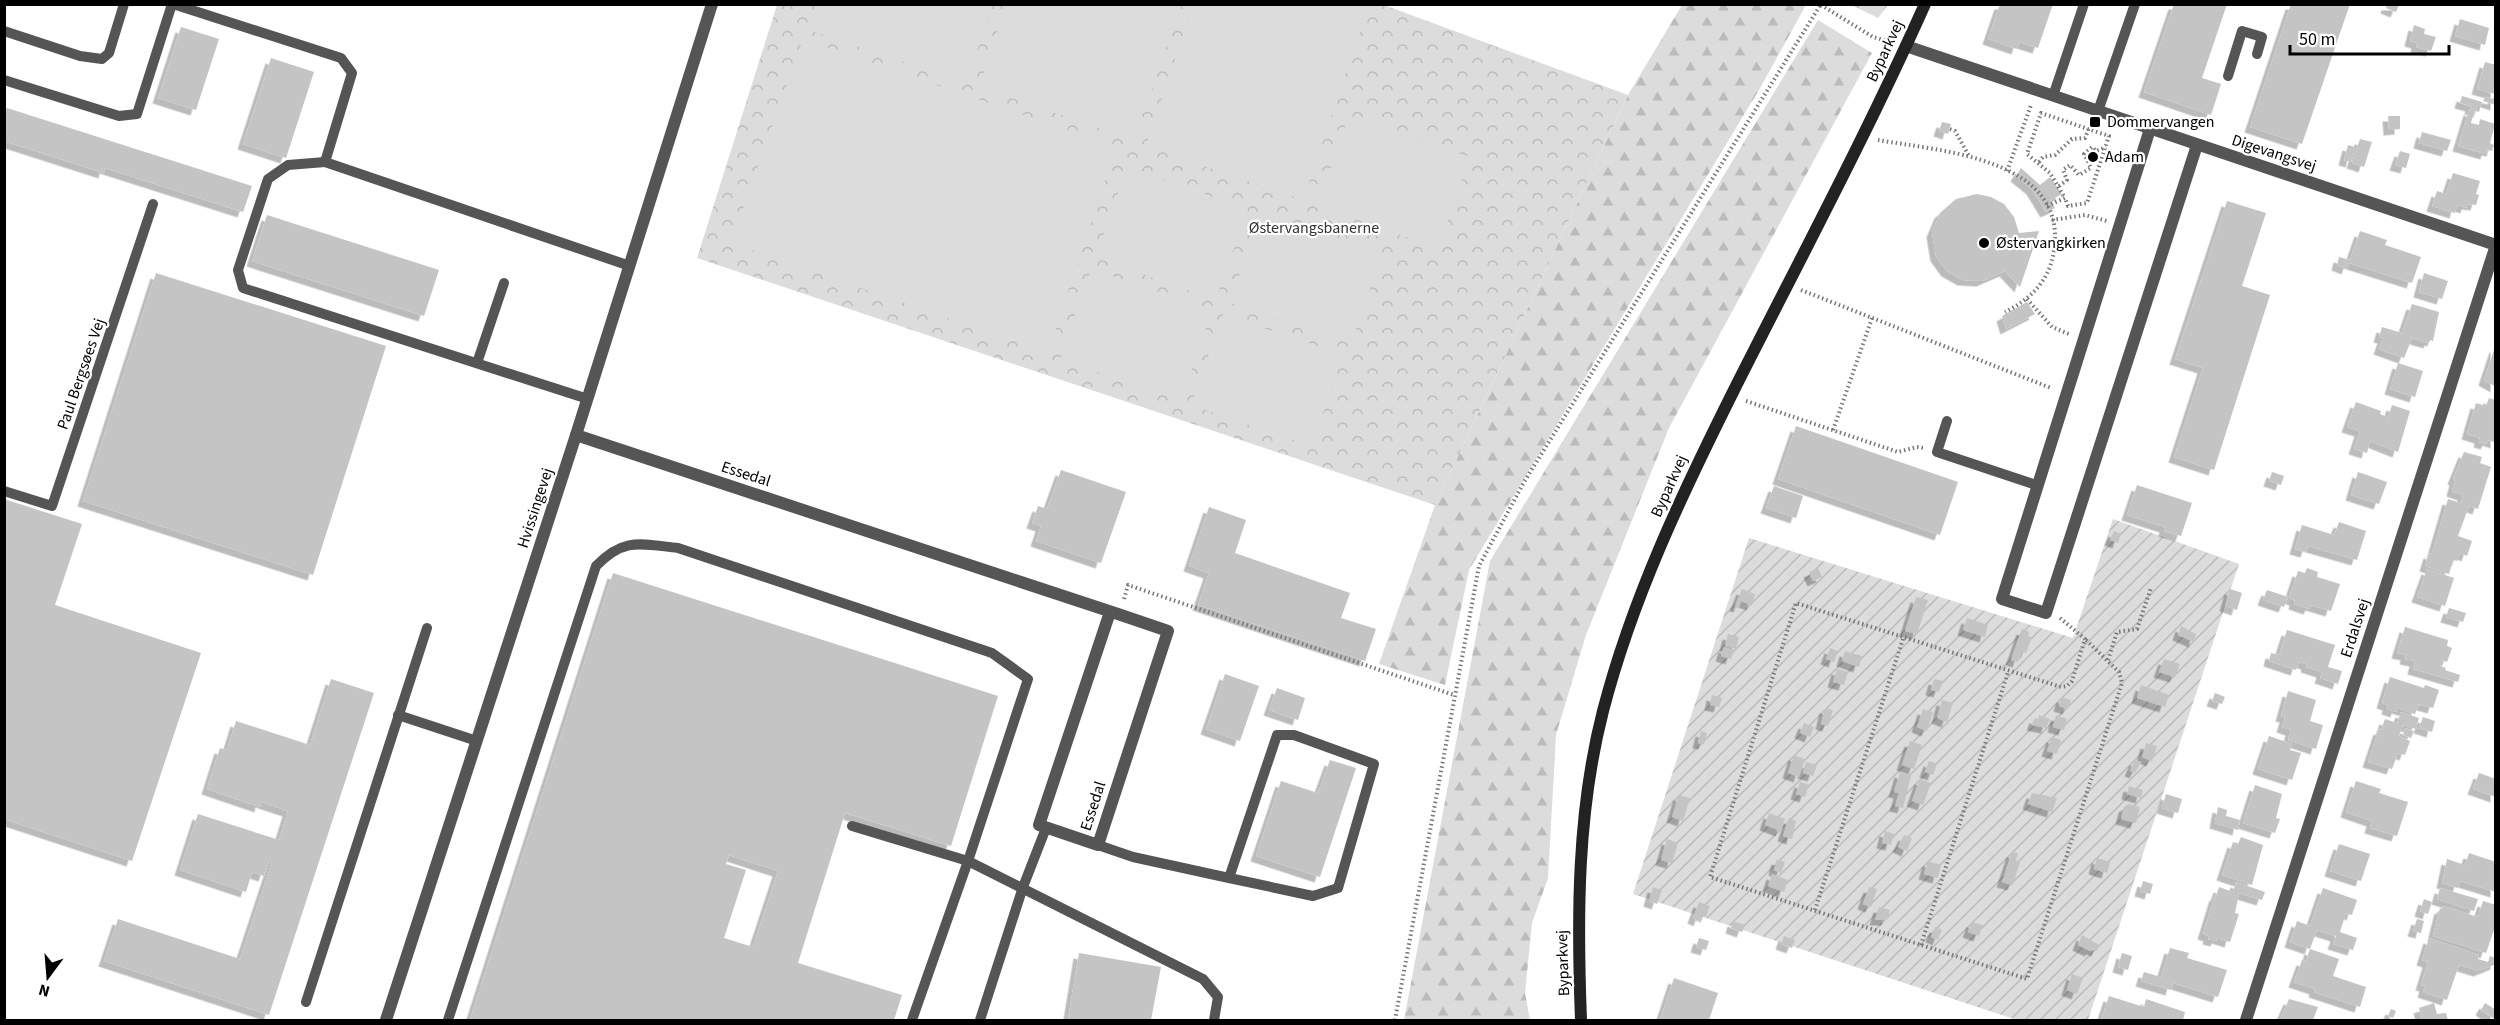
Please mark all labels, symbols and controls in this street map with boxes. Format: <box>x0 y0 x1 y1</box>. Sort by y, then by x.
street label: Byparkvej <box>1861 16 1909 86</box>
scale bar <box>2290 18 2449 56</box>
text: 50 m <box>2299 27 2335 52</box>
place label: Dommervangen <box>2107 111 2214 133</box>
marker: Dommervangen <box>2088 115 2102 129</box>
street label: Digevangsvej <box>2229 129 2319 177</box>
place label: Adam <box>2105 146 2144 168</box>
marker: Adam <box>2086 150 2100 164</box>
park label: Østervangsbanerne <box>1249 217 1379 239</box>
place label: Østervangkirken <box>1996 232 2106 254</box>
marker: Østervangkirken <box>1977 236 1991 250</box>
street label: Paul Bergsøes Vej <box>52 315 110 433</box>
street label: Byparkvej <box>1645 451 1693 521</box>
street label: Essedal <box>718 456 774 492</box>
street label: Hvissingevej <box>512 465 558 551</box>
street label: Erdalsvej <box>2335 596 2375 660</box>
street label: Essedal <box>1075 778 1111 834</box>
street label: Byparkvej <box>1551 930 1575 996</box>
north arrow <box>18 947 78 1007</box>
text: N <box>36 978 52 1002</box>

